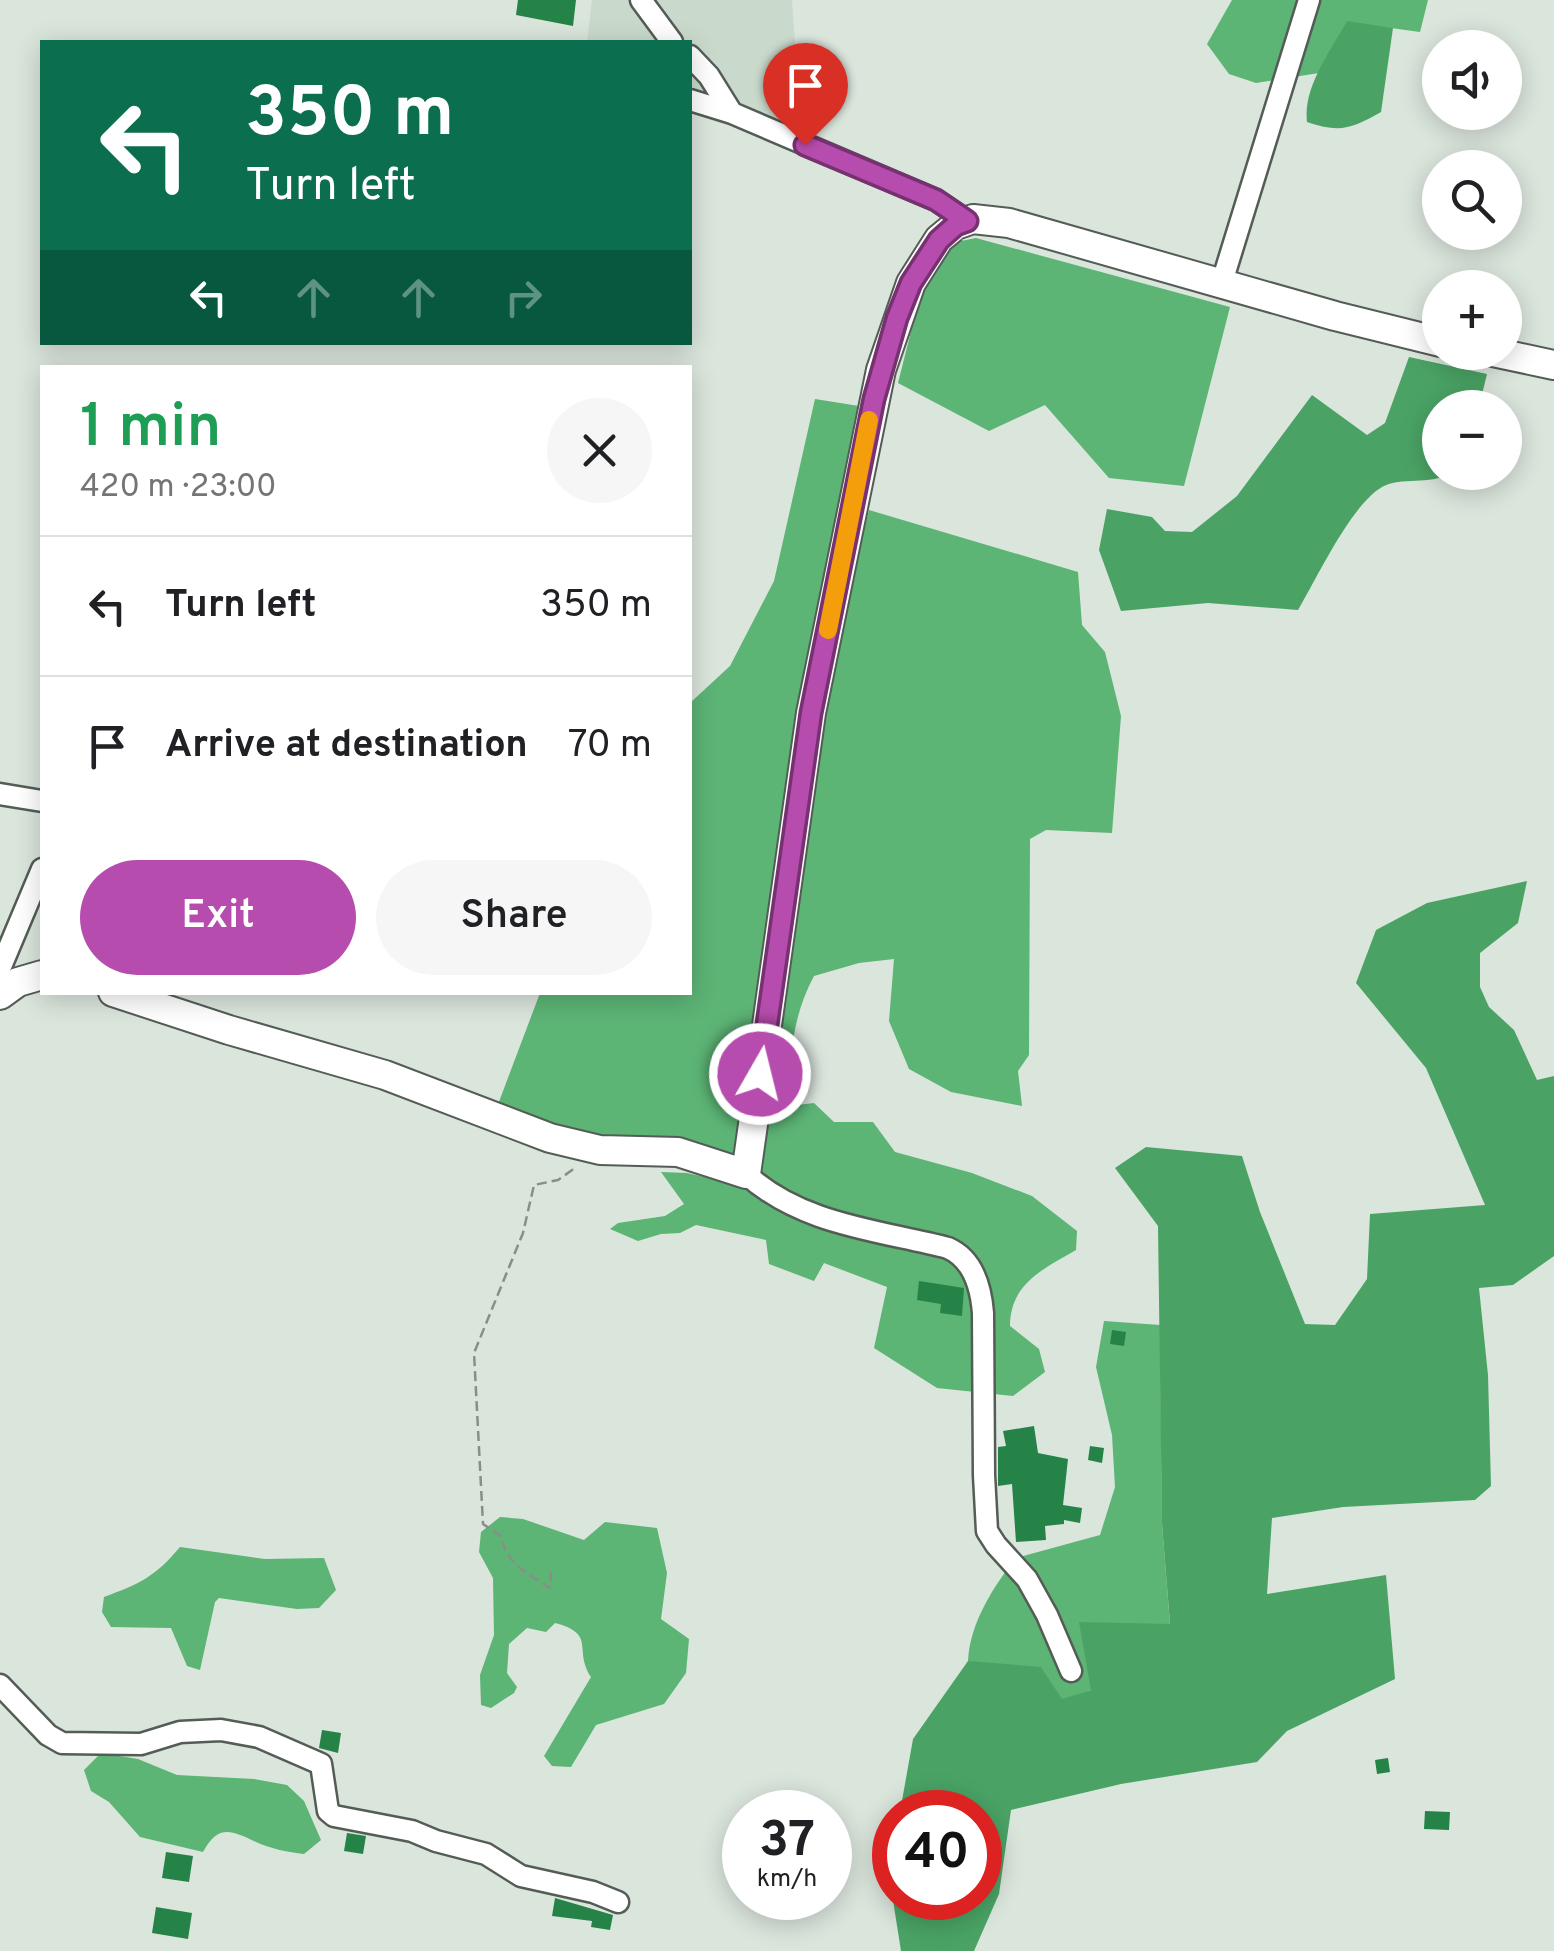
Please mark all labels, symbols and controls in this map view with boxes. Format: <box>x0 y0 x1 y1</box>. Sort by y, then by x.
map controls <box>1422 30 1522 490</box>
button: sound <box>1422 30 1522 130</box>
pin <box>763 43 848 146</box>
icon: arrive <box>778 58 833 113</box>
text: 350 m <box>245 72 454 161</box>
icon: left <box>80 80 210 210</box>
button: search <box>1422 150 1522 250</box>
text: Turn left <box>245 159 416 216</box>
icon: left <box>181 270 236 325</box>
icon: ahead <box>286 270 341 325</box>
icon: ahead <box>391 270 446 325</box>
icon: right <box>496 270 551 325</box>
button: + <box>1422 270 1522 370</box>
button: − <box>1422 390 1522 490</box>
text: 1 min <box>80 392 221 468</box>
button: close <box>547 398 652 503</box>
text: 420 m · 23:00 <box>80 468 277 508</box>
icon: left <box>80 579 135 634</box>
text: Turn left <box>165 582 317 631</box>
text: 350 m <box>540 582 652 631</box>
icon: arrive <box>80 719 135 774</box>
text: Arrive at destination <box>165 722 528 771</box>
text: 70 m <box>568 722 652 771</box>
button: Exit <box>80 860 356 975</box>
button: Share <box>376 860 652 975</box>
position arrow <box>708 1022 812 1126</box>
speed limit sign: 40 <box>872 1790 1002 1920</box>
text: 37 <box>759 1811 815 1874</box>
text: km/h <box>757 1864 817 1896</box>

